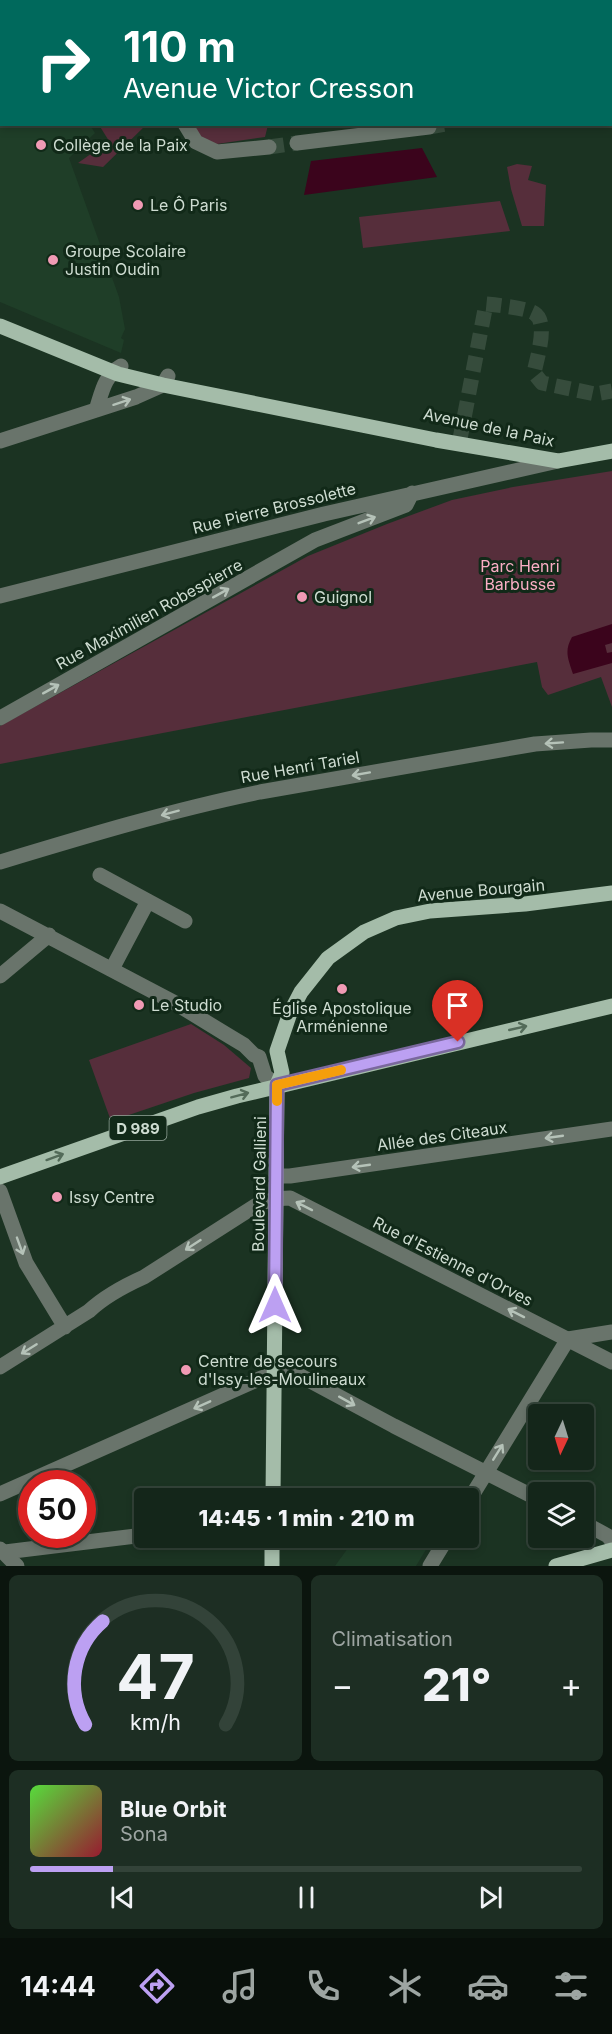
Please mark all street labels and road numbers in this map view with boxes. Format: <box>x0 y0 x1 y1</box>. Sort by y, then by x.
street label: Avenue de la Paix <box>422 403 557 451</box>
street label: Rue Pierre Brossolette <box>190 478 358 538</box>
street label: Rue Maximilien Robespierre <box>52 554 246 674</box>
street label: Rue Henri Tariel <box>239 747 361 787</box>
street label: Avenue Bourgain <box>416 874 546 906</box>
road number: D 989 <box>110 1116 166 1140</box>
street label: Boulevard Gallieni <box>248 1116 270 1252</box>
street label: Allée des Citeaux <box>376 1117 509 1155</box>
street label: Rue d'Estienne d'Orves <box>370 1212 536 1310</box>

